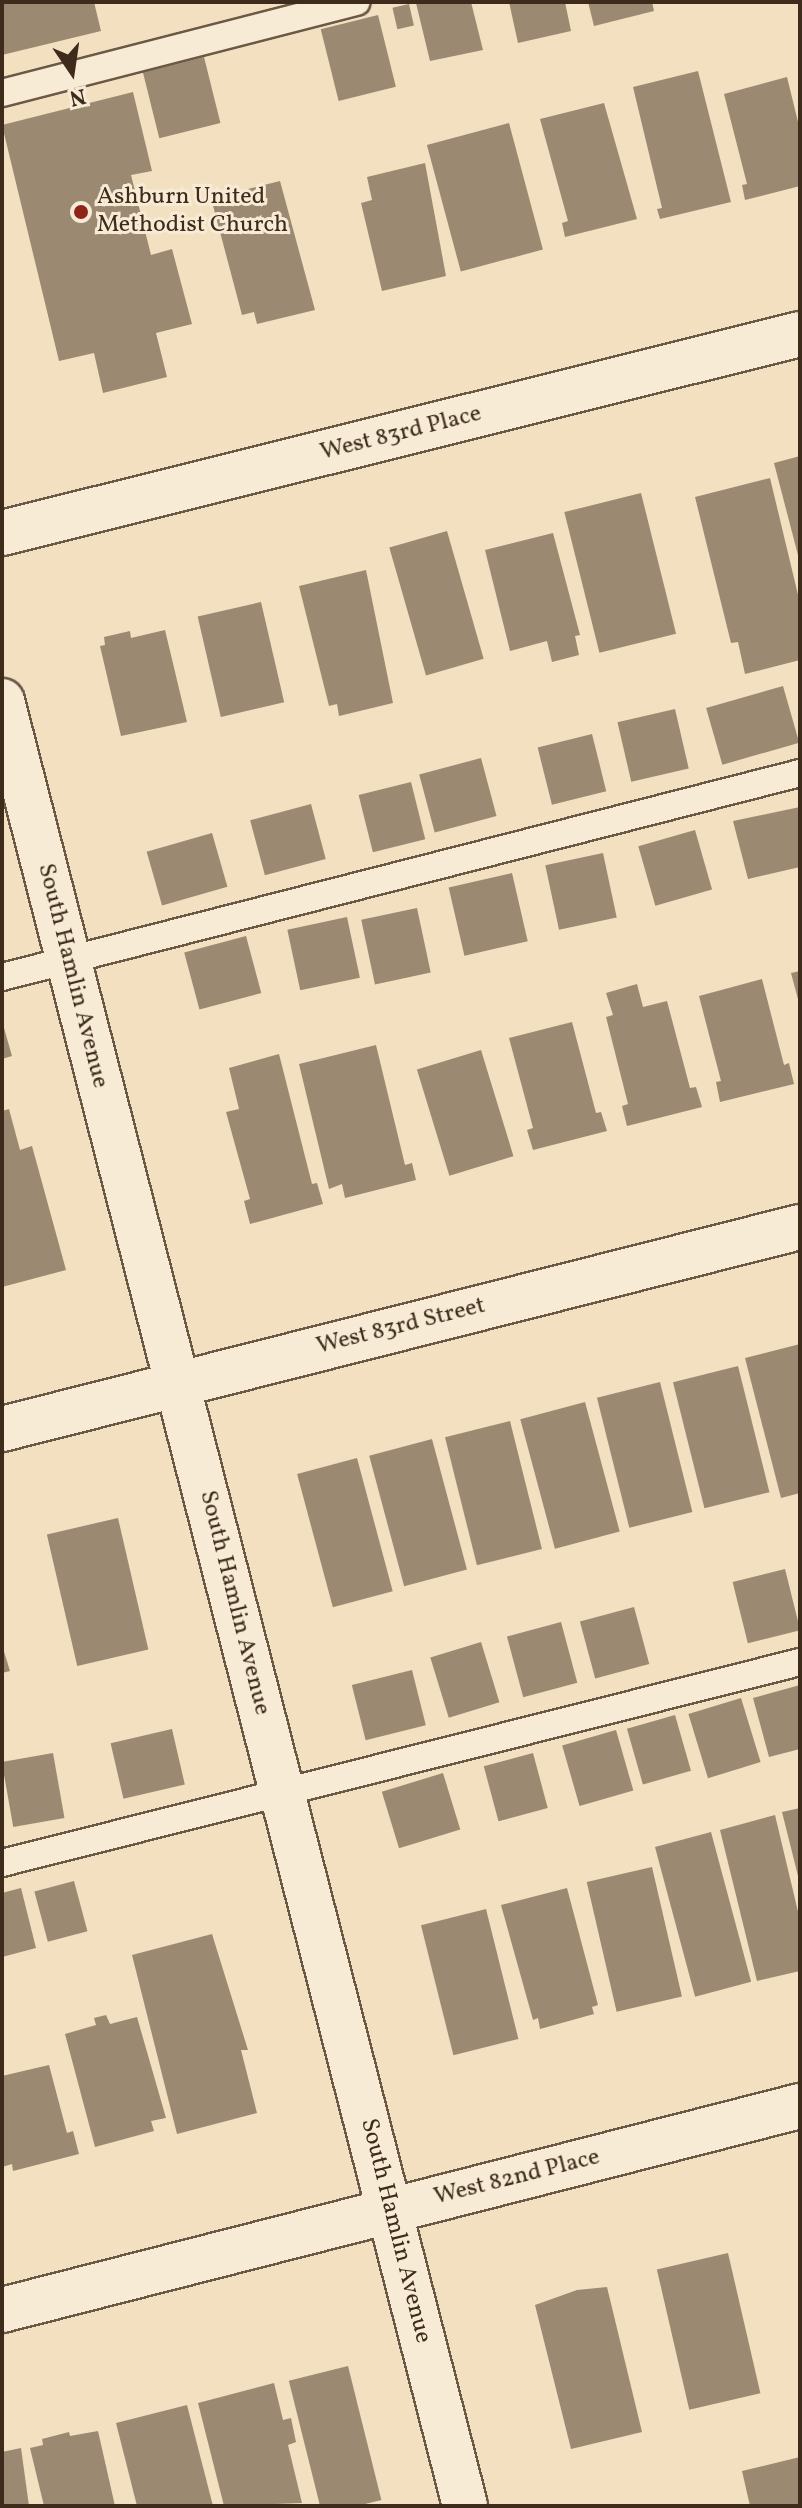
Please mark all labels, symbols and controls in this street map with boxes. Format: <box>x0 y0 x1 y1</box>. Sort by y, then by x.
north arrow <box>32 32 112 112</box>
text: N <box>66 79 89 113</box>
place label: Ashburn United Methodist Church <box>97 184 288 240</box>
marker: Ashburn United Methodist Church <box>72 203 90 221</box>
street label: West 83rd Place <box>317 400 485 468</box>
street label: South Hamlin Avenue <box>30 861 114 1091</box>
street label: West 83rd Street <box>314 1292 488 1362</box>
street label: South Hamlin Avenue <box>192 1488 276 1718</box>
street label: South Hamlin Avenue <box>353 2116 437 2346</box>
street label: West 82nd Place <box>431 2143 603 2213</box>

